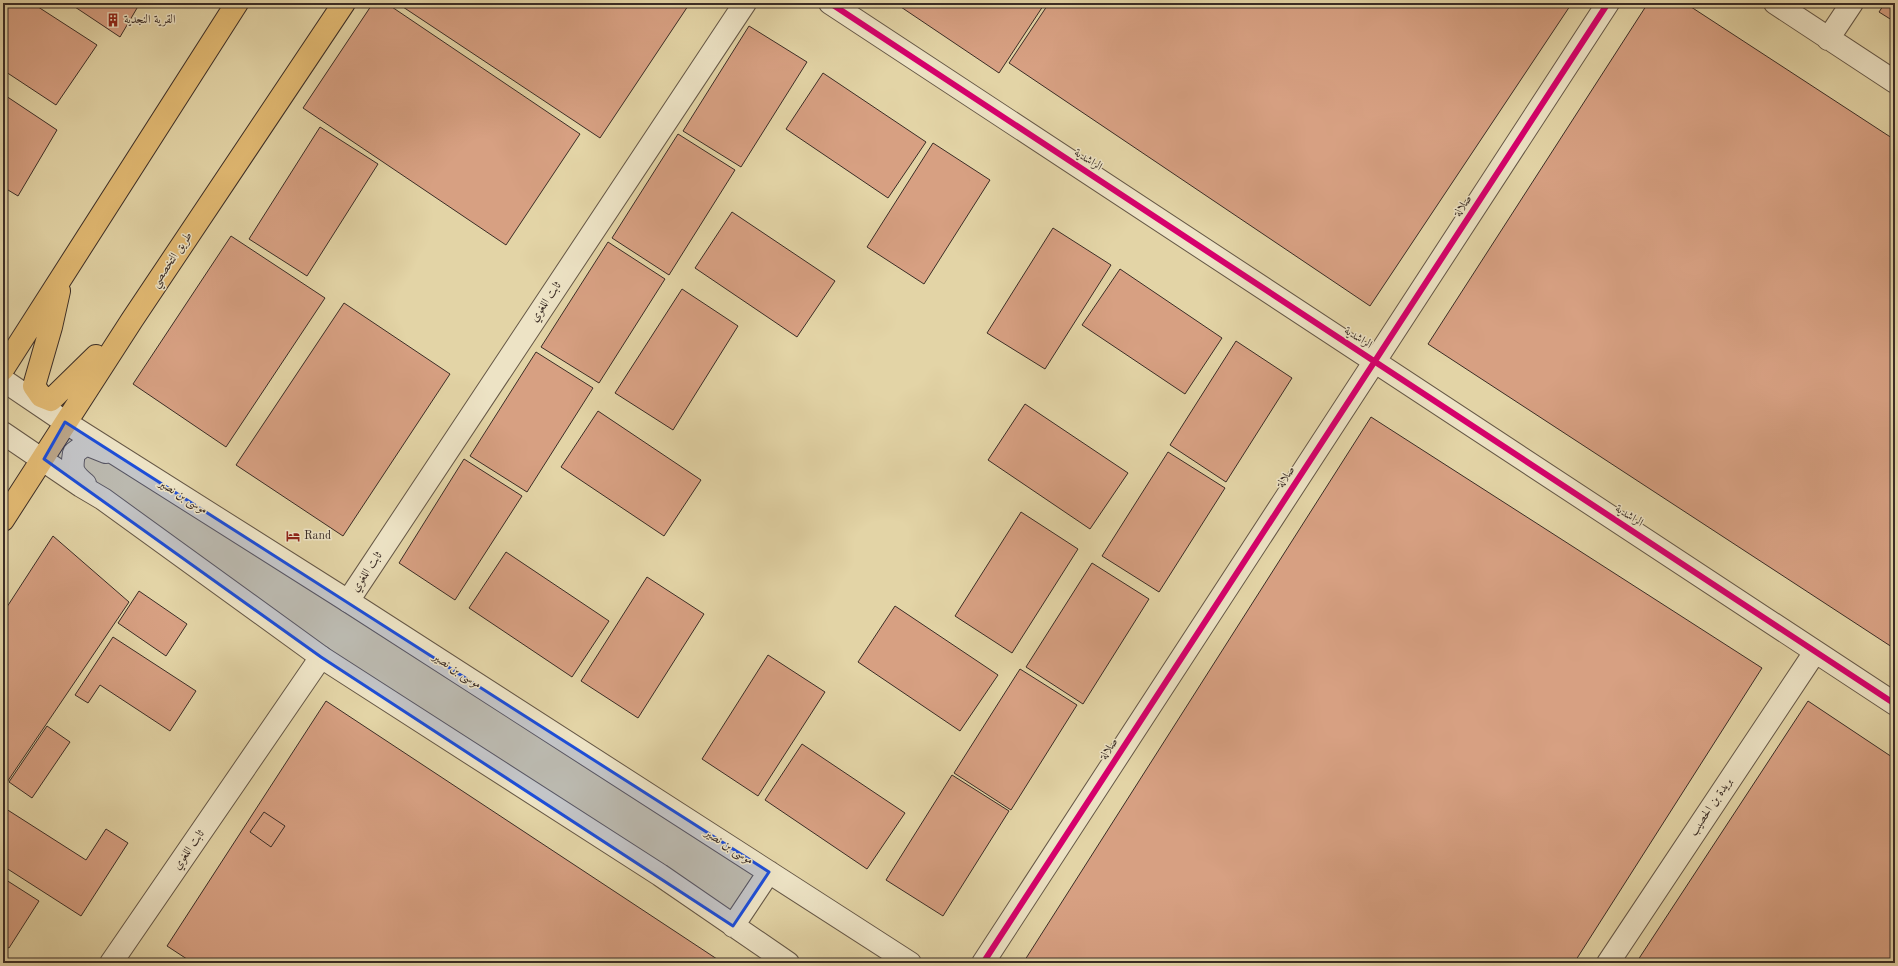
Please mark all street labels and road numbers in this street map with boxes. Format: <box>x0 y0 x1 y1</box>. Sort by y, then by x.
street label: الراشدية <box>1071 147 1104 174</box>
street label: صلالة <box>1451 193 1474 220</box>
street label: طريق التخصصي <box>149 230 198 292</box>
street label: ثابت اللغوي <box>528 279 567 326</box>
street label: الراشدية <box>1341 325 1374 352</box>
street label: صلالة <box>1274 464 1297 491</box>
street label: موسى بن نصير <box>154 476 209 518</box>
street label: الراشدية <box>1612 503 1645 530</box>
street label: ثابت اللغوي <box>349 549 388 596</box>
street label: موسى بن نصير <box>428 650 483 693</box>
street label: صلالة <box>1097 736 1120 763</box>
street label: بريدة بن الحصيب <box>1687 776 1736 839</box>
street label: موسى بن نصير <box>700 826 755 869</box>
street label: ثابت اللغوي <box>171 827 210 874</box>

